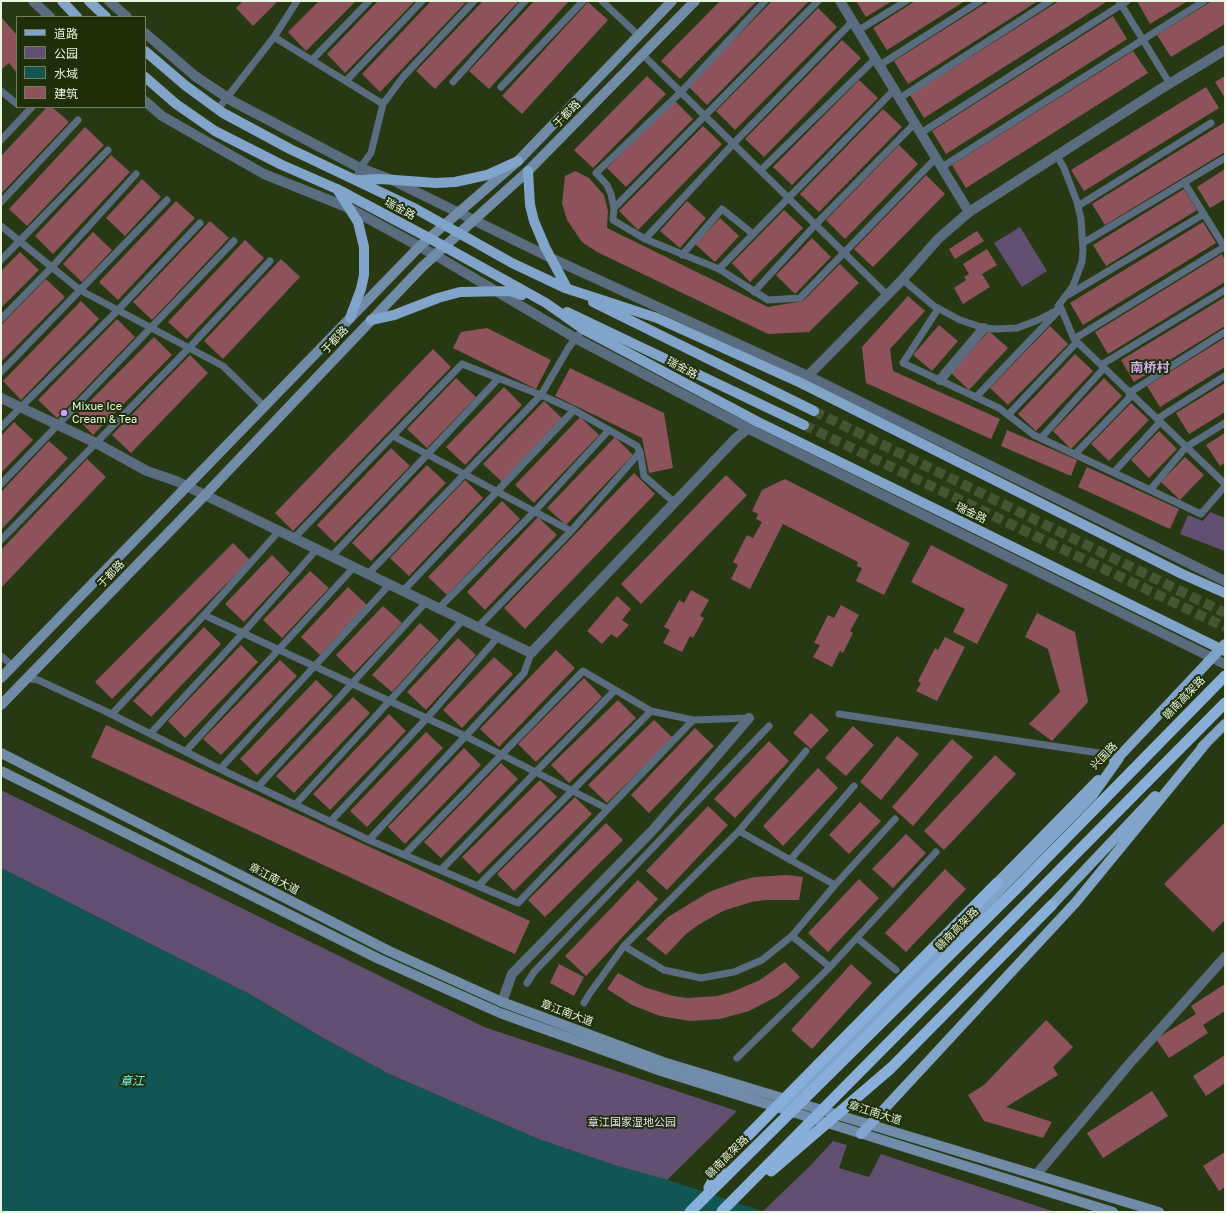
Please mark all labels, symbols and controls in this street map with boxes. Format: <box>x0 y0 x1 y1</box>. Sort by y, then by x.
legend <box>16 16 146 108</box>
text: 道路 <box>54 26 78 41</box>
text: 公园 <box>54 46 78 61</box>
text: 水域 <box>54 66 78 81</box>
text: 建筑 <box>54 86 78 101</box>
street label: 于都路 <box>551 98 583 130</box>
street label: 瑞金路 <box>382 195 418 223</box>
street label: 于都路 <box>319 323 351 357</box>
street label: 瑞金路 <box>664 354 700 382</box>
district label: 南桥村 <box>1131 360 1169 376</box>
place label: Mixue Ice Cream & Tea <box>72 400 137 426</box>
marker: Mixue Ice Cream & Tea <box>59 408 69 418</box>
street label: 瑞金路 <box>953 500 989 526</box>
street label: 于都路 <box>95 558 127 590</box>
street label: 赣南高架路 <box>1160 674 1208 722</box>
street label: 兴国路 <box>1088 740 1120 772</box>
street label: 章江南大道 <box>247 861 301 897</box>
street label: 赣南高架路 <box>933 905 981 953</box>
street label: 章江南大道 <box>539 997 595 1029</box>
water label: 章江 <box>120 1074 144 1088</box>
street label: 章江南大道 <box>847 1099 903 1127</box>
park label: 章江国家湿地公园 <box>588 1116 676 1130</box>
street label: 赣南高架路 <box>703 1133 751 1181</box>

